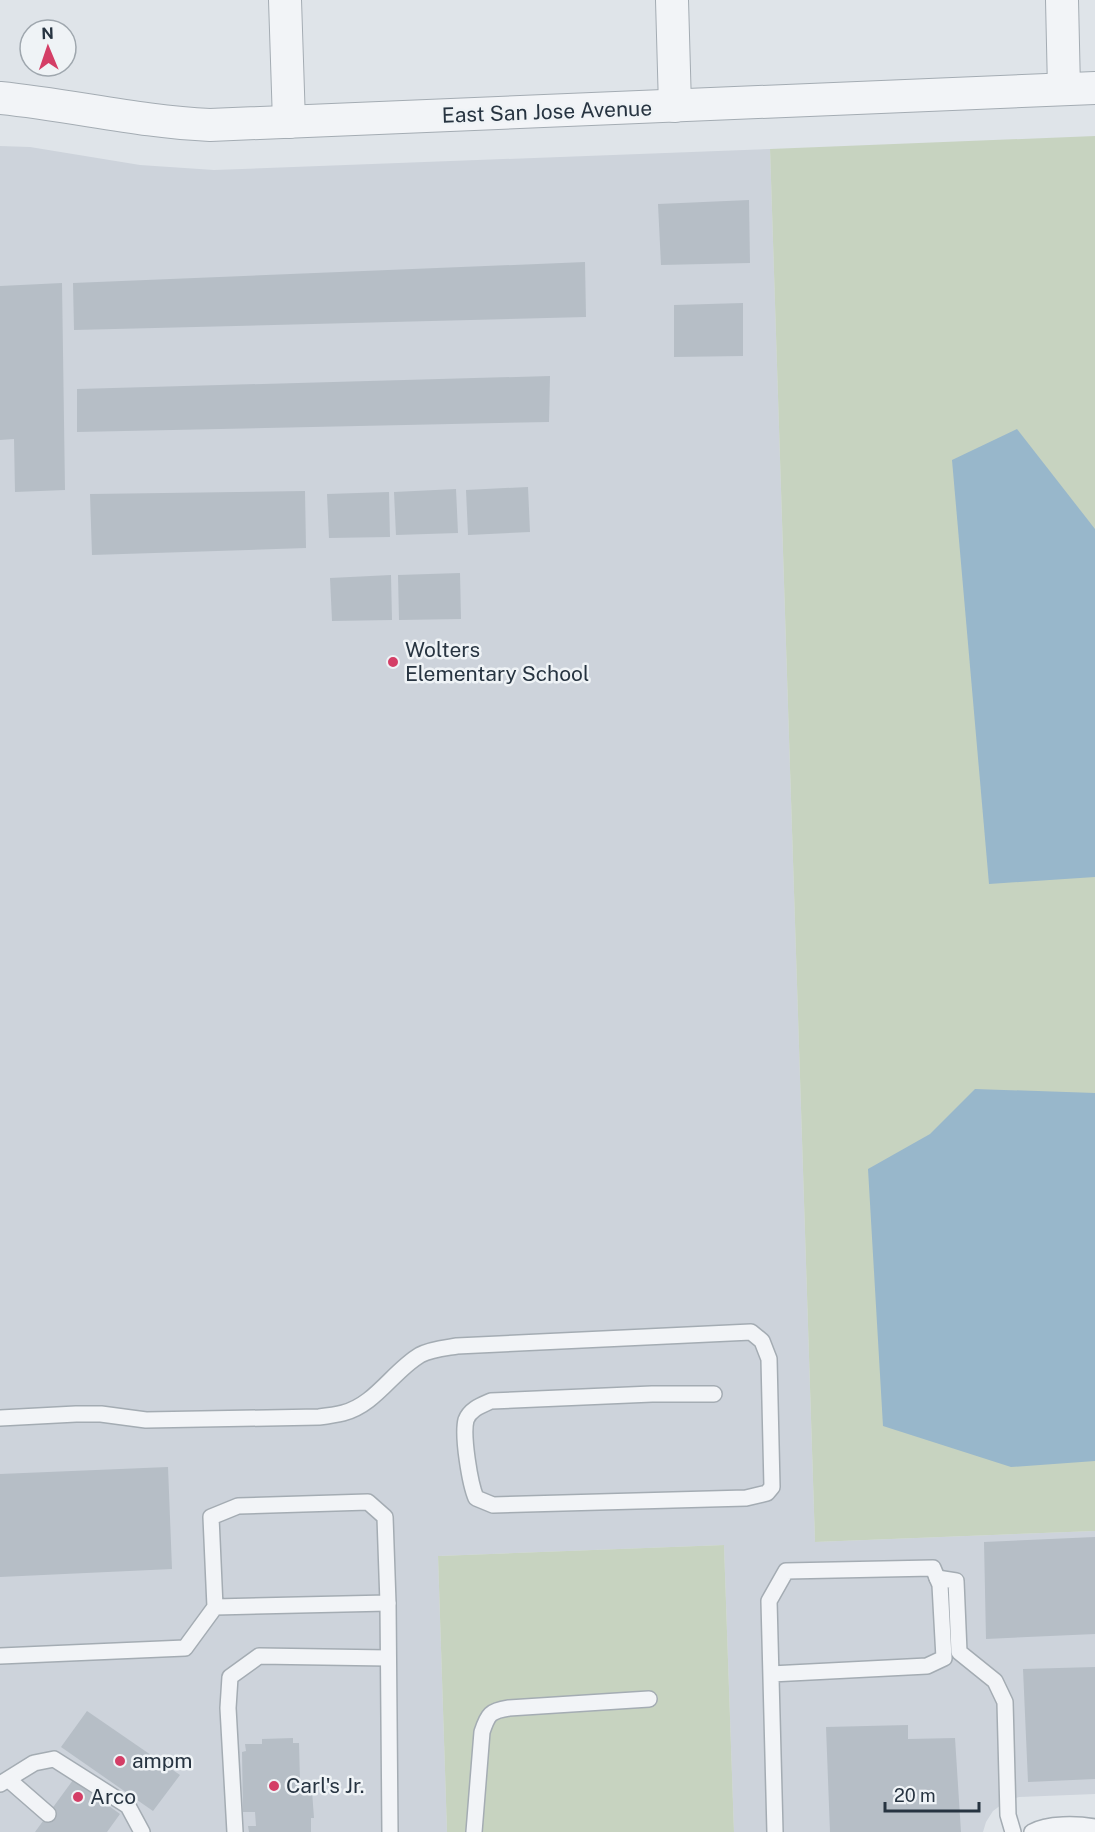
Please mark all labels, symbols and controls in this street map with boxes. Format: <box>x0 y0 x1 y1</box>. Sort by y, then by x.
north arrow <box>18 18 78 78</box>
text: N <box>41 24 54 43</box>
street label: East San Jose Avenue <box>441 95 653 128</box>
place label: Wolters Elementary School <box>405 637 589 686</box>
marker: Wolters Elementary School <box>386 655 400 669</box>
place label: ampm <box>132 1748 192 1773</box>
marker: ampm <box>113 1754 127 1768</box>
place label: Carl's Jr. <box>286 1773 364 1798</box>
scale bar <box>885 1775 980 1813</box>
marker: Carl's Jr. <box>267 1779 281 1793</box>
place label: Arco <box>90 1784 136 1809</box>
text: 20 m <box>894 1785 936 1806</box>
marker: Arco <box>71 1790 85 1804</box>

